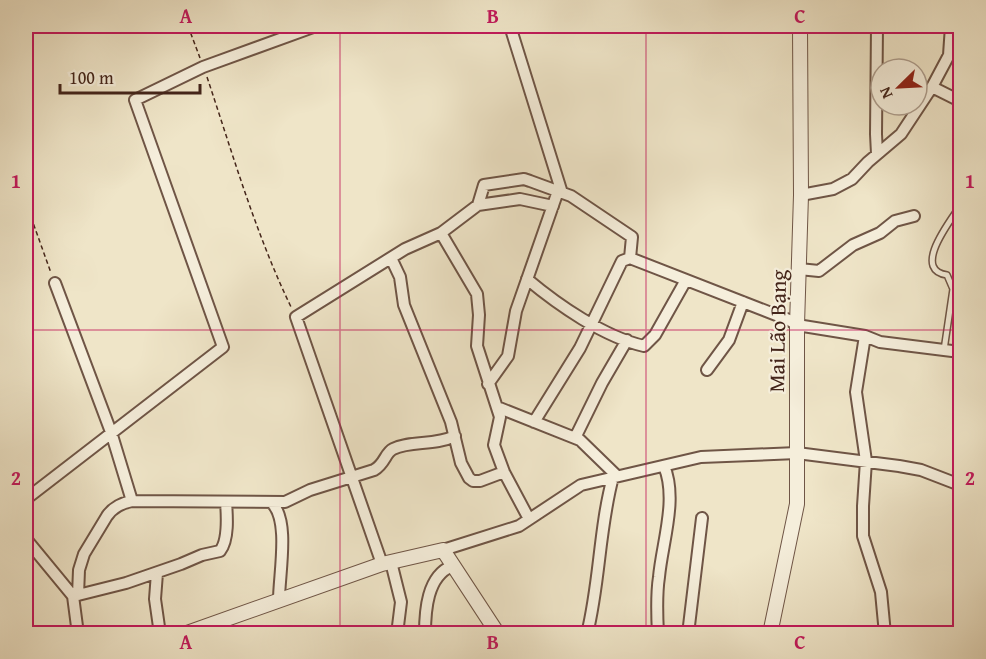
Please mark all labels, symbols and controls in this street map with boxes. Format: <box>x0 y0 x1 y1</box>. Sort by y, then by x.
text: A <box>180 1 193 30</box>
text: B <box>487 1 499 30</box>
text: C <box>794 1 806 30</box>
scale bar <box>60 57 200 95</box>
north arrow <box>869 57 929 117</box>
text: 100 m <box>69 64 114 91</box>
text: N <box>872 83 898 103</box>
text: 1 <box>11 166 21 195</box>
text: 1 <box>965 166 975 195</box>
street label: Mai Lão Bạng <box>760 269 794 393</box>
text: 2 <box>11 463 21 492</box>
text: 2 <box>965 463 975 492</box>
text: A <box>180 627 193 656</box>
text: B <box>487 627 499 656</box>
text: C <box>794 627 806 656</box>

